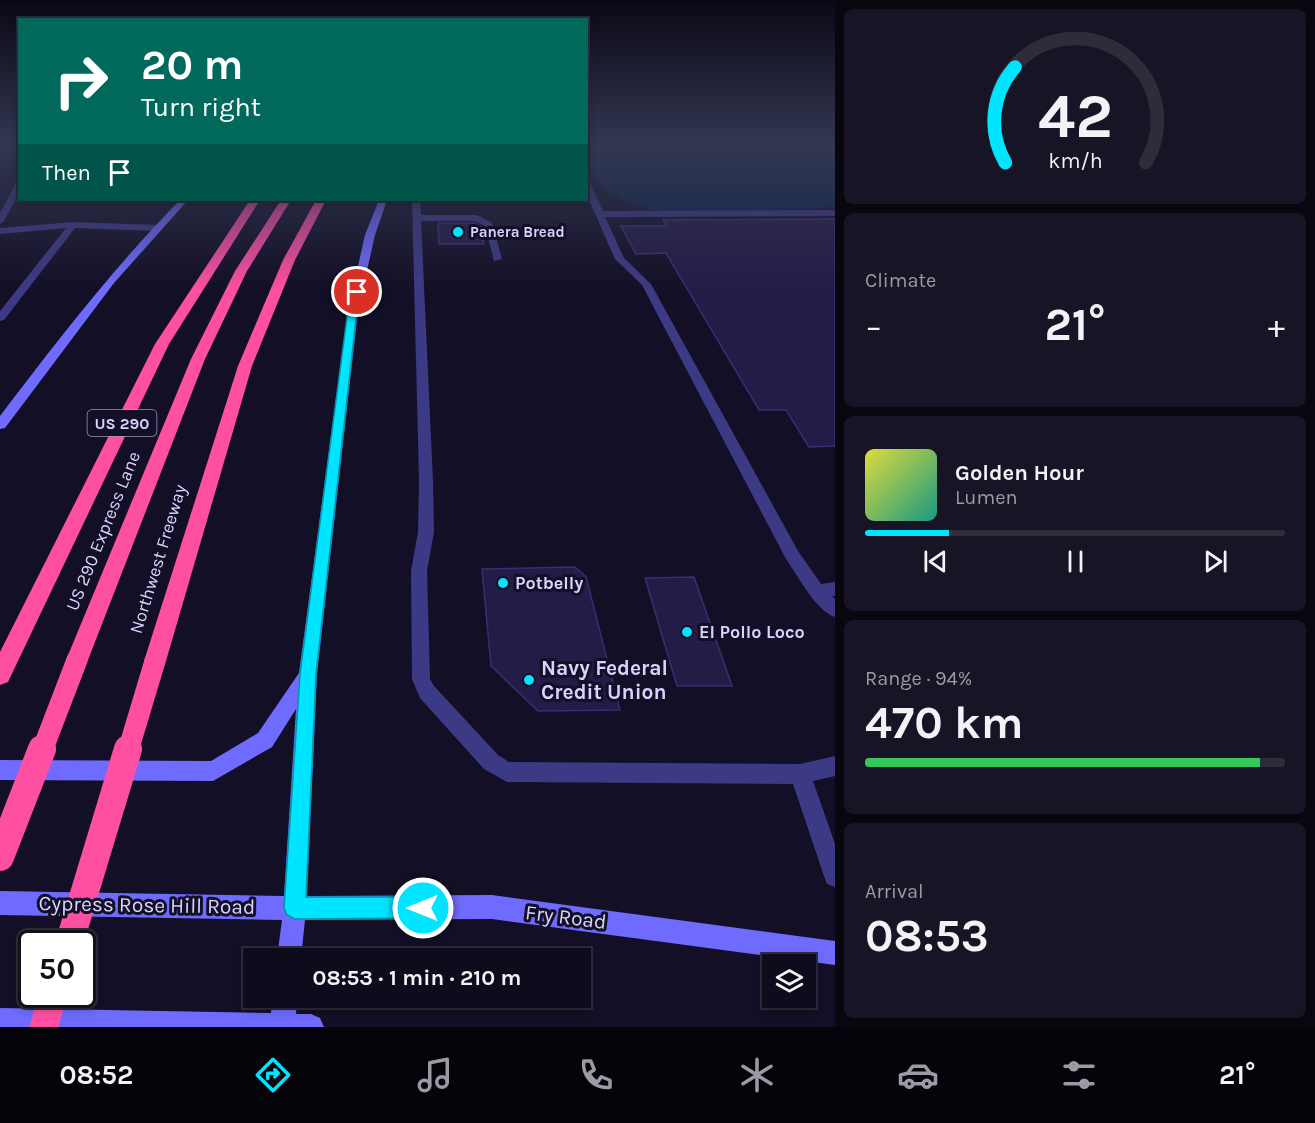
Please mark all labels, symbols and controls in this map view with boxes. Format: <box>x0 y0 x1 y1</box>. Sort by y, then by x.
text: 20 m <box>141 40 243 90</box>
icon: right <box>42 42 120 120</box>
text: 42 <box>1038 80 1112 153</box>
text: Turn right <box>141 91 261 123</box>
text: km/h <box>1048 149 1102 174</box>
icon: arrive <box>103 156 136 189</box>
text: Then <box>42 160 91 186</box>
place label: Panera Bread <box>470 223 565 241</box>
marker: Panera Bread <box>451 225 465 239</box>
pin <box>331 266 382 317</box>
text: Climate <box>865 269 936 292</box>
icon: arrive <box>340 275 373 308</box>
text: 21° <box>1045 299 1105 351</box>
text: − <box>865 307 882 345</box>
text: + <box>1268 307 1285 345</box>
road number: US 290 <box>88 410 156 436</box>
street label: US 290 Express Lane <box>61 448 145 614</box>
text: Golden Hour <box>955 460 1084 486</box>
street label: Northwest Freeway <box>125 481 191 636</box>
text: Lumen <box>955 486 1018 509</box>
icon: previous <box>919 545 952 578</box>
icon: pause <box>1059 545 1092 578</box>
icon: next <box>1199 545 1232 578</box>
place label: Potbelly <box>515 572 583 594</box>
marker: Potbelly <box>496 576 510 590</box>
place label: El Pollo Loco <box>699 621 805 643</box>
marker: El Pollo Loco <box>680 625 694 639</box>
place label: Navy Federal Credit Union <box>541 656 668 704</box>
text: Range · 94% <box>865 667 972 690</box>
marker: Navy Federal Credit Union <box>522 673 536 687</box>
text: 470 km <box>865 697 1023 749</box>
position arrow <box>391 876 455 940</box>
text: Arrival <box>865 880 924 903</box>
street label: Cypress Rose Hill Road <box>38 891 256 919</box>
street label: Fry Road <box>524 900 608 934</box>
text: 08:53 <box>865 910 989 962</box>
speed limit sign: 50 <box>18 930 96 1008</box>
map controls <box>762 954 816 1008</box>
button: layers <box>762 954 816 1008</box>
text: 08:53 · 1 min · 210 m <box>313 965 522 991</box>
icon: directions <box>252 1054 294 1096</box>
icon: music <box>414 1054 456 1096</box>
icon: phone <box>575 1054 617 1096</box>
icon: climate <box>736 1054 778 1096</box>
icon: car <box>897 1054 939 1096</box>
icon: filters <box>1058 1054 1100 1096</box>
text: 08:52 <box>60 1059 133 1091</box>
text: 21° <box>1219 1059 1255 1091</box>

